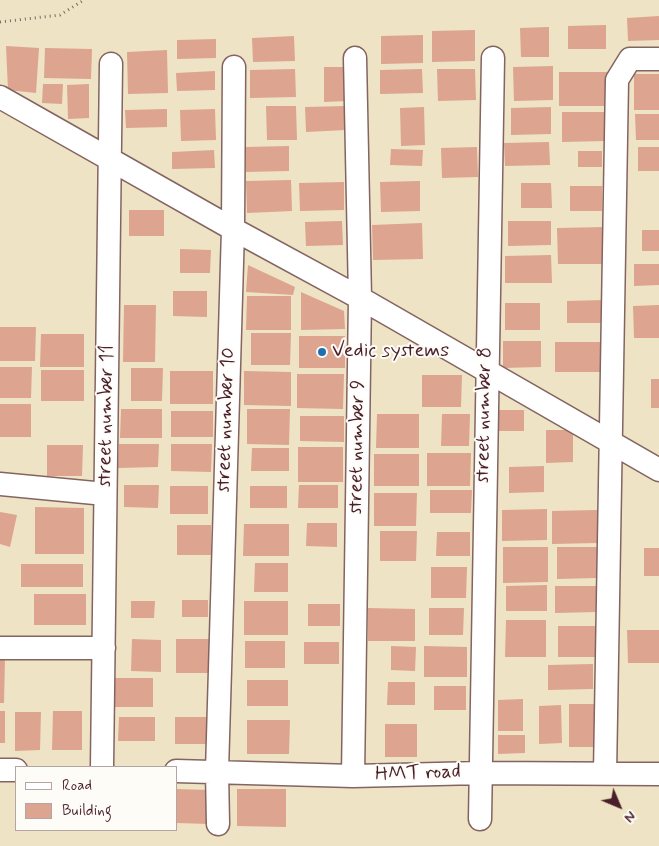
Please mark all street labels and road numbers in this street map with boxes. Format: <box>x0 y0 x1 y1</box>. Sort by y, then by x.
street label: street number 11 <box>94 345 120 487</box>
street label: street number 10 <box>212 347 242 493</box>
street label: street number 8 <box>472 347 498 483</box>
street label: street number 9 <box>345 379 371 515</box>
street label: HMT road <box>375 761 461 787</box>

